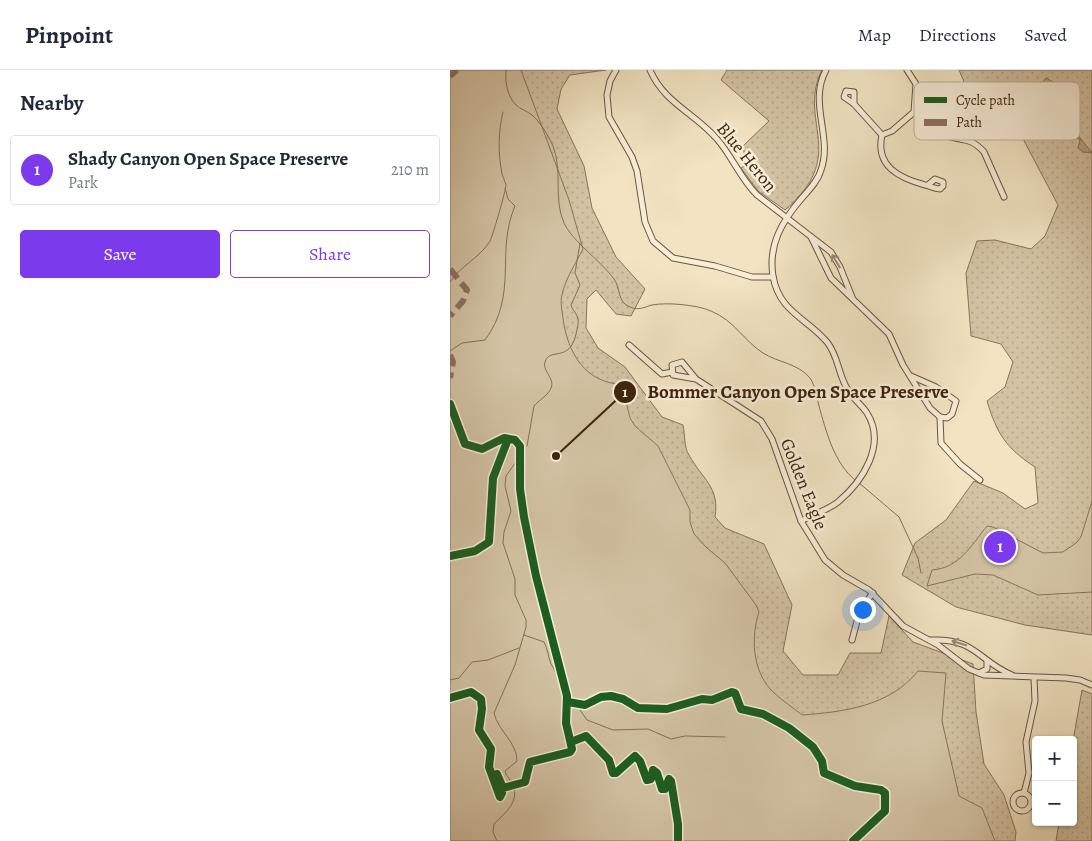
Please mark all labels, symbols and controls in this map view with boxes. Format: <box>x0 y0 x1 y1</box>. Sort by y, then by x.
text: Pinpoint <box>25 19 113 51</box>
text: Map <box>858 23 891 47</box>
text: Directions <box>919 23 996 47</box>
text: Saved <box>1024 23 1067 47</box>
legend <box>914 82 1080 140</box>
text: Nearby <box>20 89 83 117</box>
text: Cycle path <box>956 91 1016 110</box>
text: Path <box>956 113 983 132</box>
street label: Blue Heron <box>711 117 783 197</box>
text: Shady Canyon Open Space Preserve <box>68 146 348 172</box>
text: 1 <box>34 159 40 181</box>
text: 210 m <box>391 159 429 181</box>
text: Park <box>68 172 98 194</box>
button: Save <box>20 230 220 278</box>
button: Share <box>230 230 430 278</box>
one-way arrow <box>831 254 841 268</box>
callout: Bommer Canyon Open Space Preserve <box>612 375 959 409</box>
text: Bommer Canyon Open Space Preserve <box>647 379 949 405</box>
text: 1 <box>622 382 628 402</box>
street label: Golden Eagle <box>775 435 833 533</box>
pin: 1 <box>984 528 1016 566</box>
your location <box>850 597 876 623</box>
one-way arrow <box>951 638 967 648</box>
map controls <box>1032 736 1077 826</box>
button: + <box>1032 736 1077 781</box>
button: − <box>1032 781 1077 826</box>

